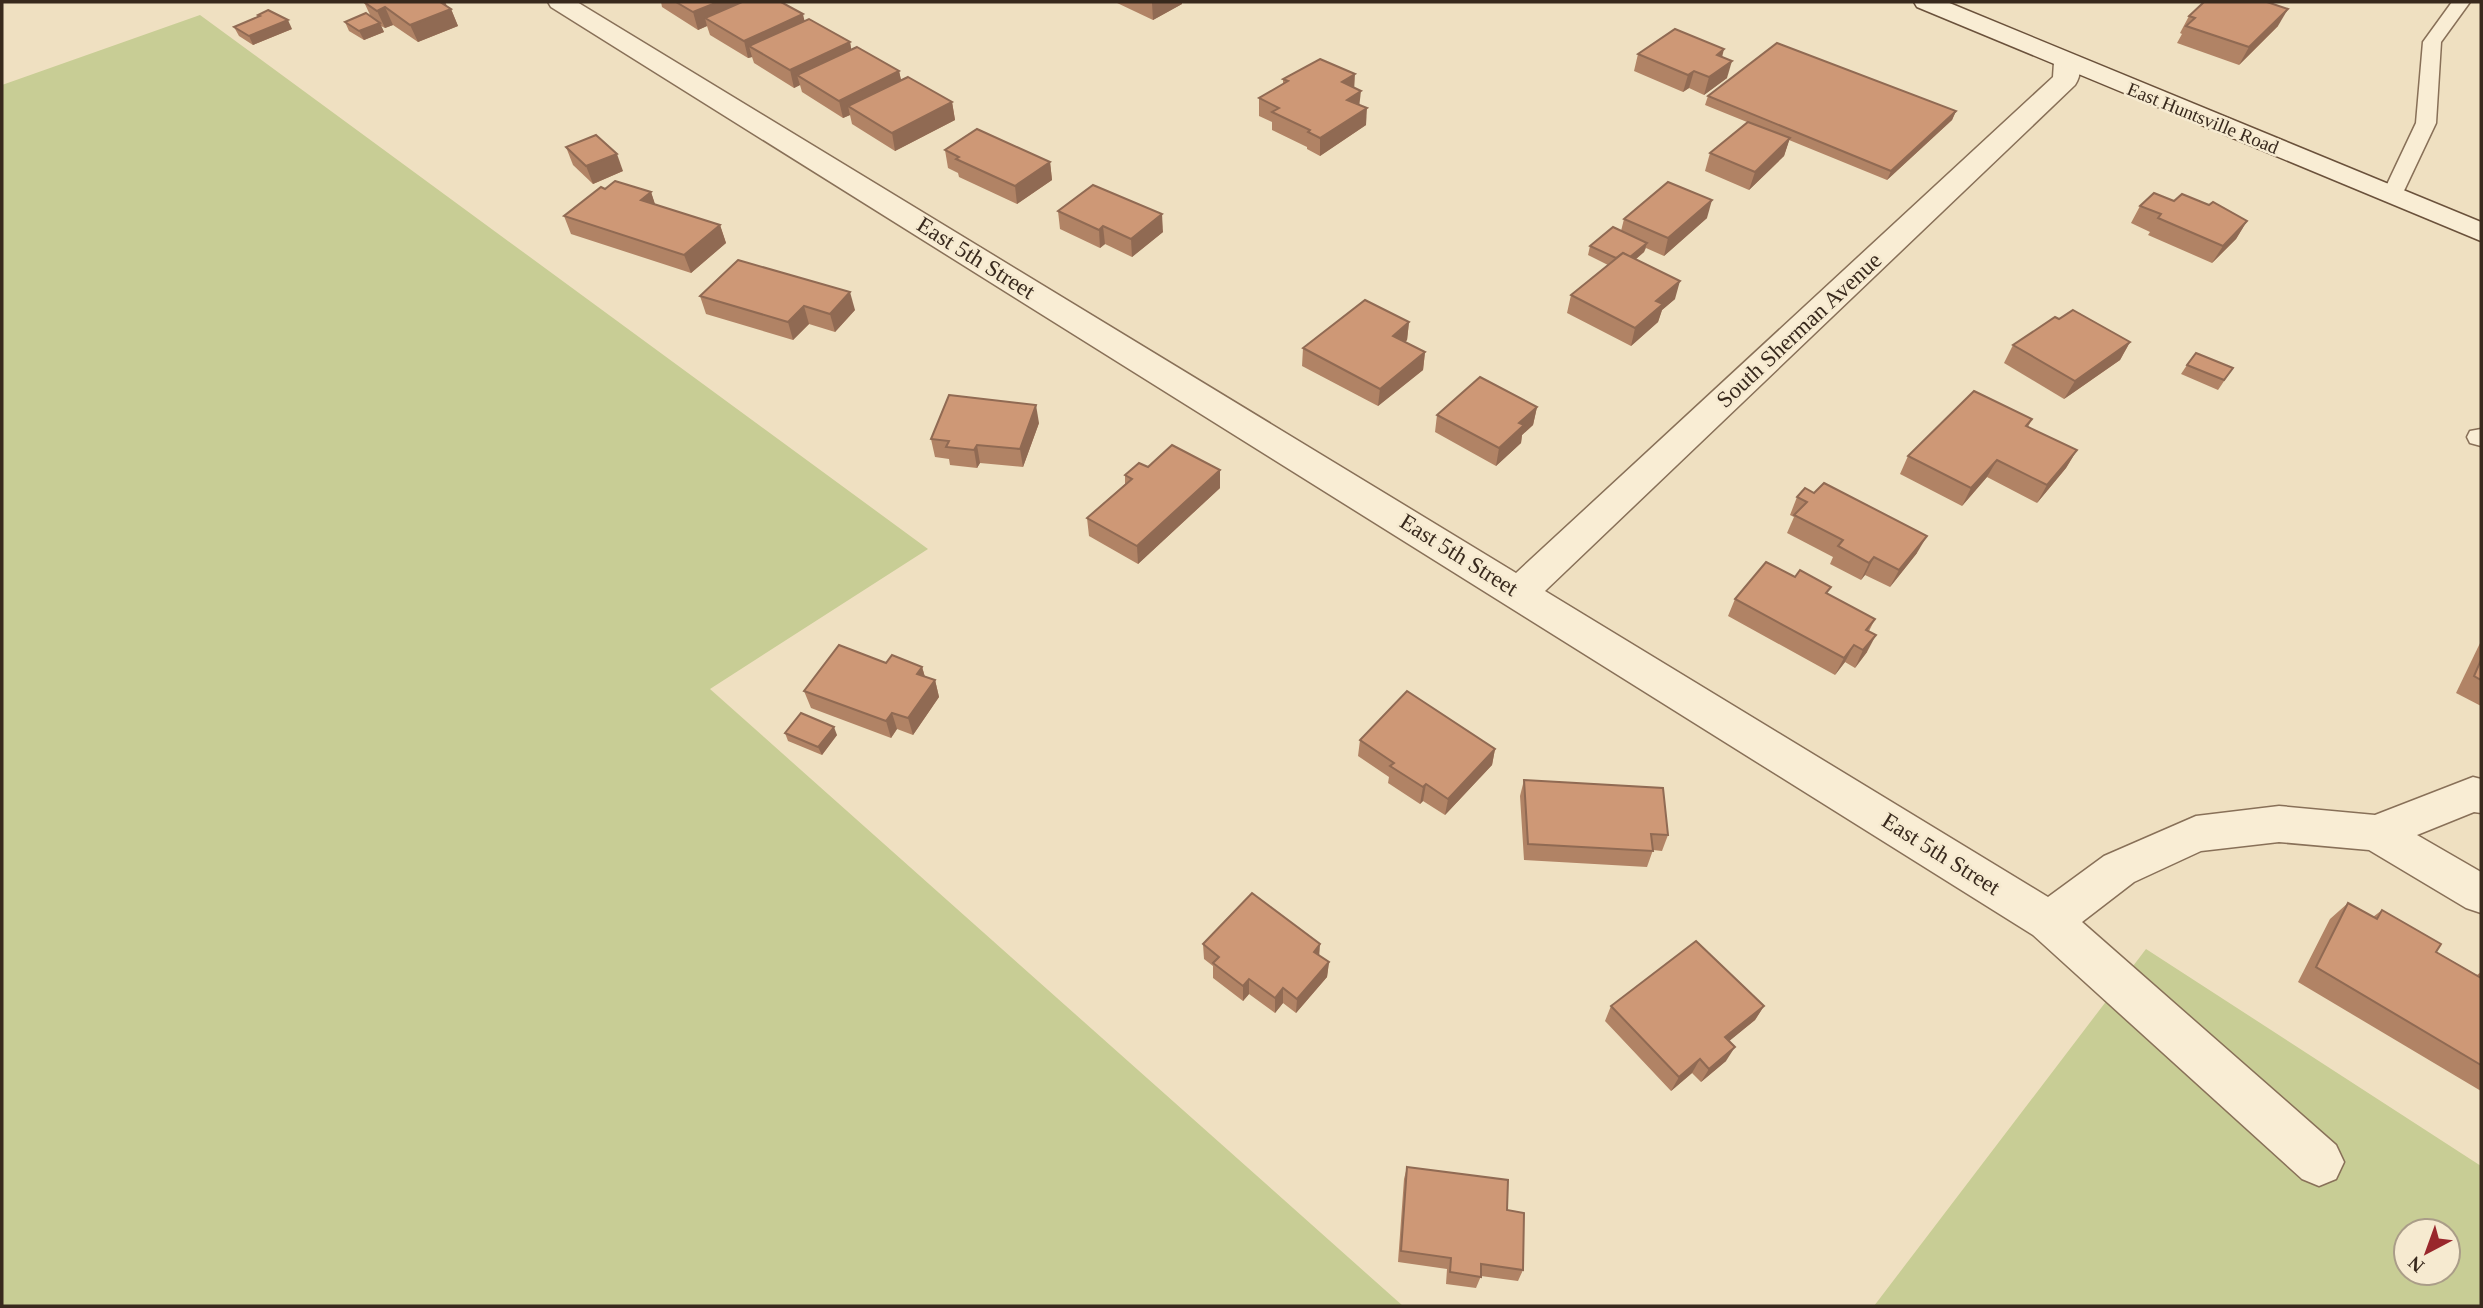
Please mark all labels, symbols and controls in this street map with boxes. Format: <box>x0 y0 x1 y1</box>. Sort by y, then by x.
street label: East Huntsville Road <box>2124 78 2282 158</box>
street label: East 5th Street <box>912 212 1040 304</box>
street label: South Sherman Avenue <box>1712 247 1886 413</box>
street label: East 5th Street <box>1395 509 1523 601</box>
street label: East 5th Street <box>1877 808 2005 900</box>
north arrow <box>2392 1217 2462 1287</box>
text: N <box>2404 1252 2428 1277</box>

